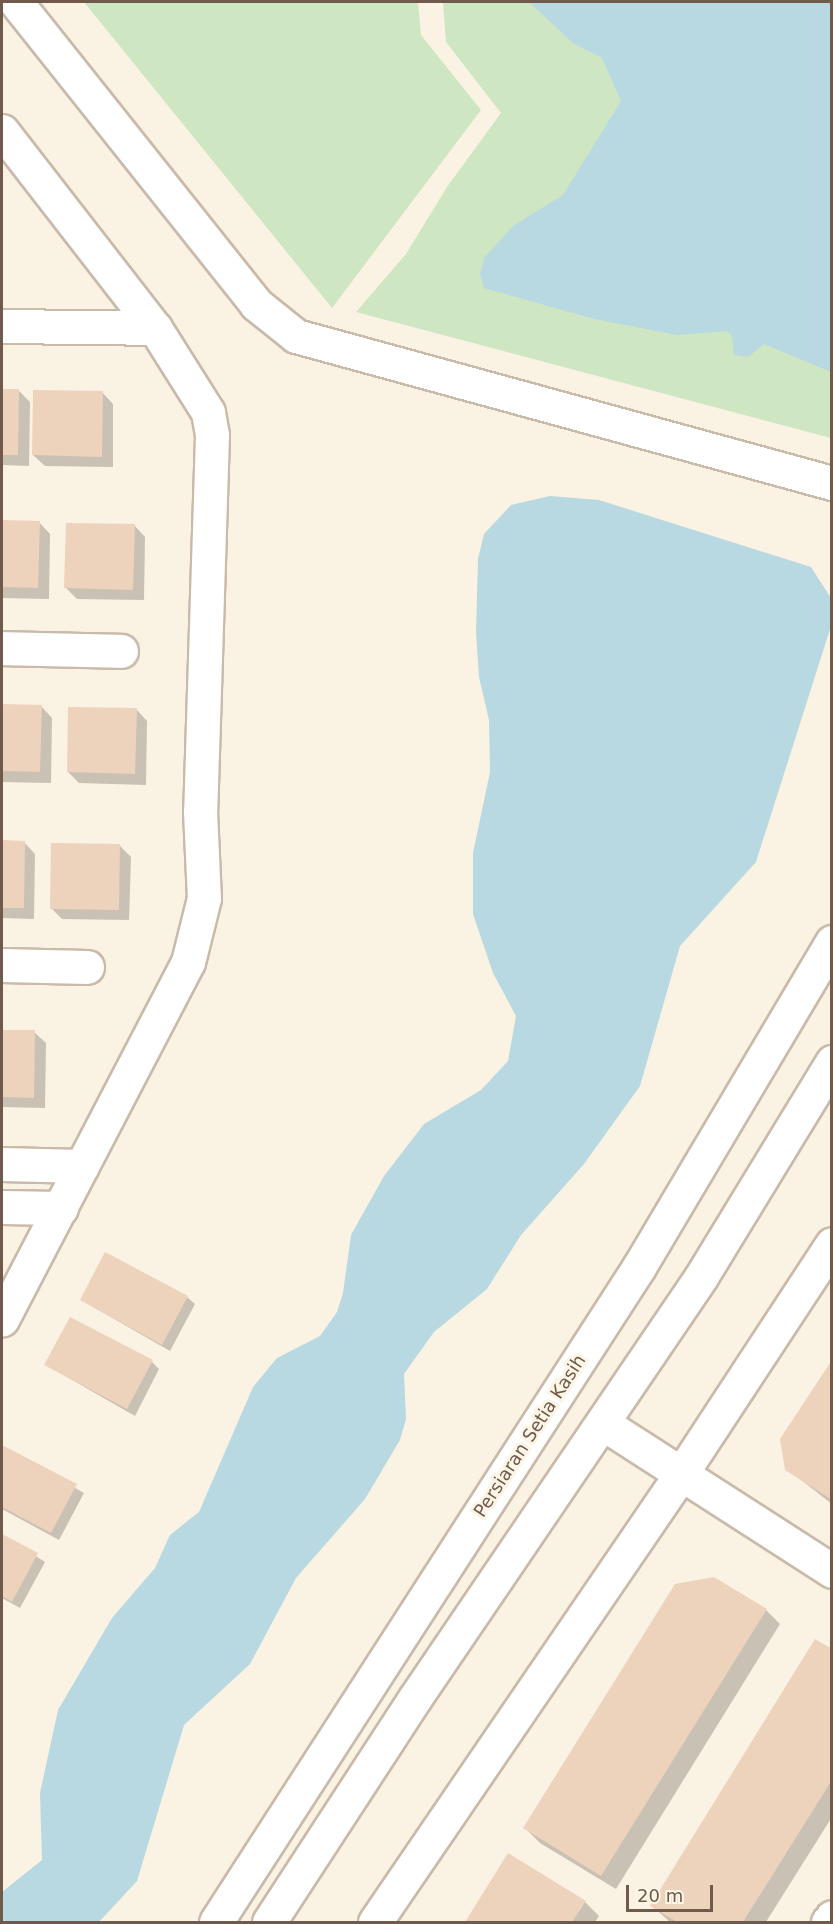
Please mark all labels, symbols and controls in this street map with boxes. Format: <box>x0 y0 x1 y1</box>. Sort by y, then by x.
street label: Persiaran Setia Kasih <box>469 1351 591 1521</box>
scale bar <box>629 1873 716 1911</box>
text: 20 m <box>637 1885 683 1906</box>

